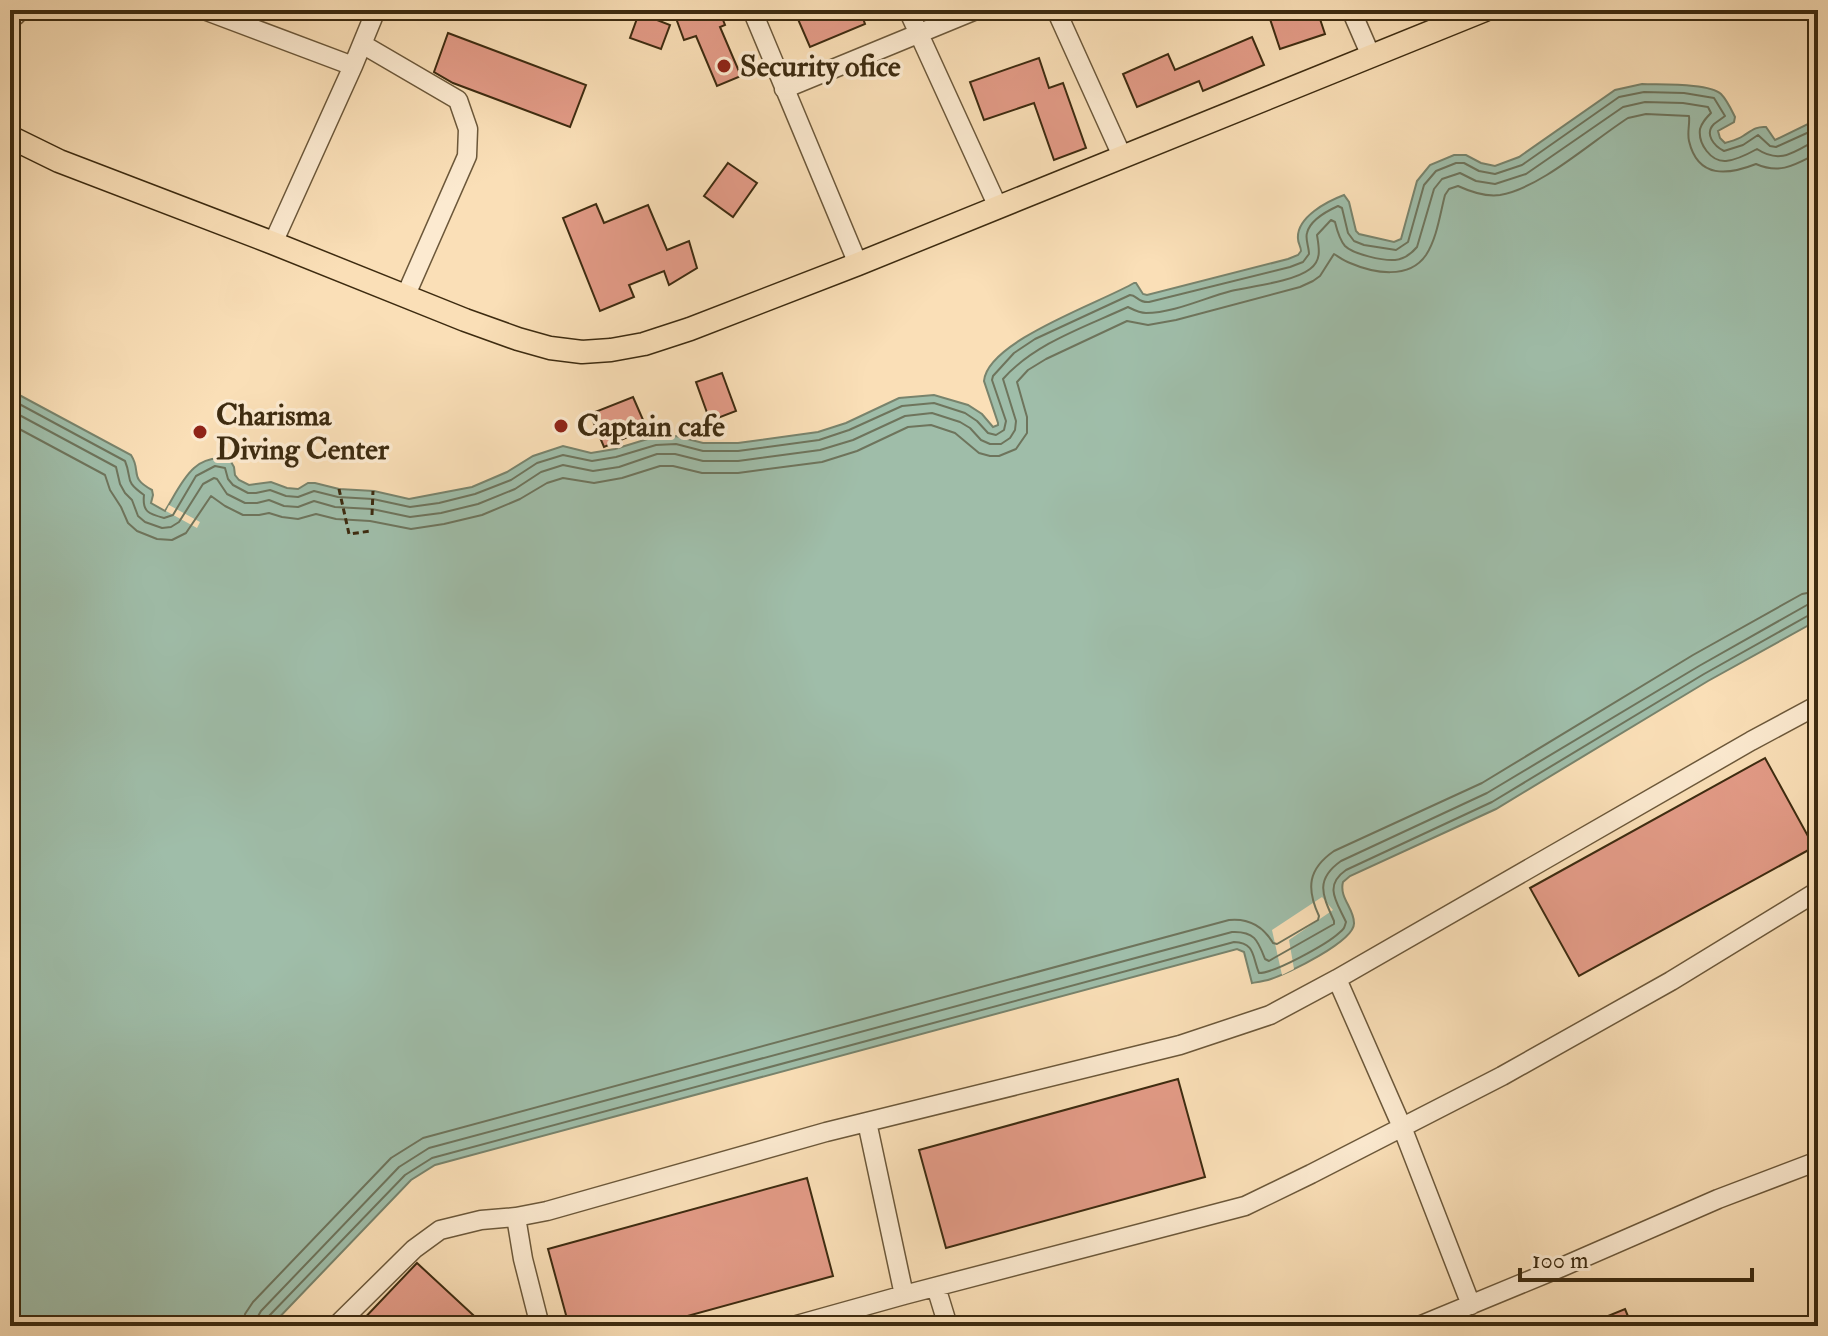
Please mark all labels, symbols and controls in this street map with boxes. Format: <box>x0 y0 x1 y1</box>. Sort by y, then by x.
place label: Security ofice <box>740 48 901 85</box>
marker: Security ofice <box>715 57 733 75</box>
place label: Charisma Diving Center <box>216 397 390 468</box>
place label: Captain cafe <box>577 408 725 445</box>
marker: Captain cafe <box>552 417 570 435</box>
marker: Charisma Diving Center <box>191 423 209 441</box>
scale bar <box>1520 1232 1752 1282</box>
text: 100 m <box>1532 1245 1589 1276</box>

